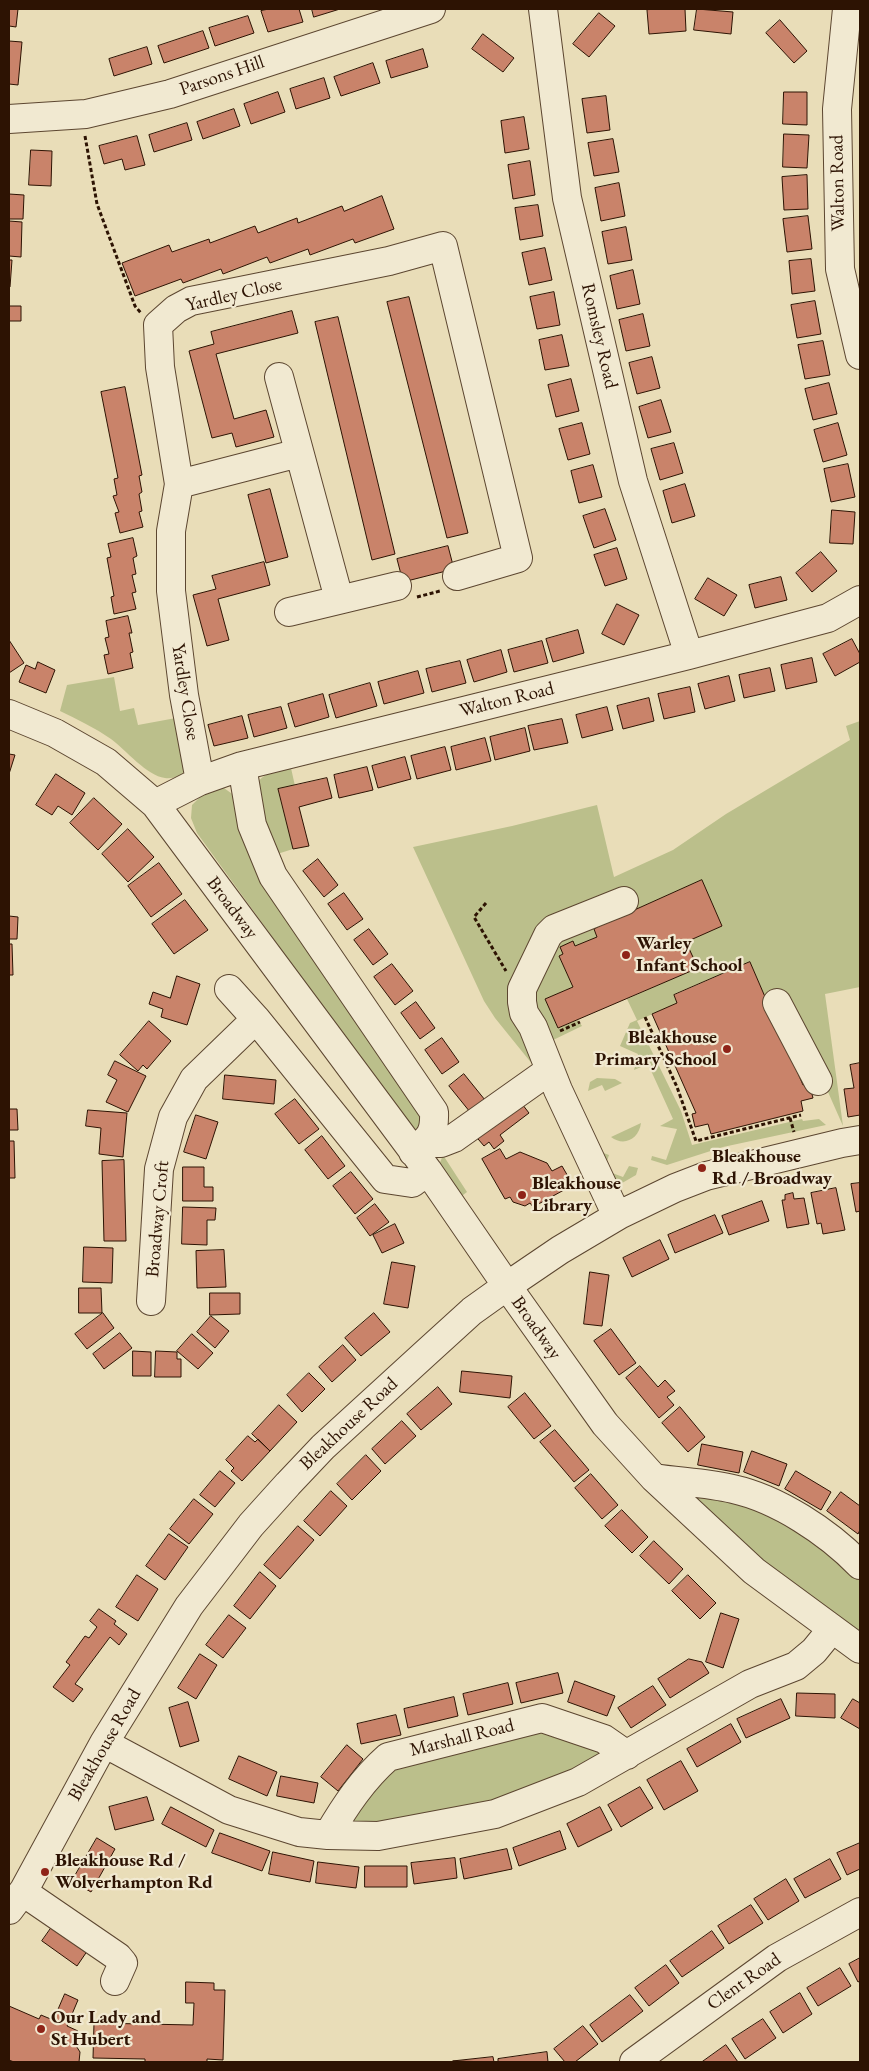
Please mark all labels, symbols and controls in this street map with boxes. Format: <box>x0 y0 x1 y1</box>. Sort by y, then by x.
street label: Parsons Hill <box>177 51 267 101</box>
street label: Walton Road <box>826 135 850 231</box>
street label: Yardley Close <box>184 273 284 317</box>
street label: Romsley Road <box>576 281 622 391</box>
street label: Yardley Close <box>166 642 204 742</box>
street label: Walton Road <box>457 677 557 723</box>
street label: Broadway <box>201 872 263 944</box>
place label: Warley Infant School <box>636 933 743 977</box>
marker: Warley Infant School <box>620 949 632 961</box>
place label: Bleakhouse Primary School <box>595 1027 717 1071</box>
marker: Bleakhouse Primary School <box>721 1043 733 1055</box>
place label: Bleakhouse Rd / Broadway <box>712 1146 832 1190</box>
street label: Broadway Croft <box>142 1160 174 1278</box>
marker: Bleakhouse Rd / Broadway <box>696 1162 708 1174</box>
place label: Bleakhouse Library <box>532 1173 621 1217</box>
marker: Bleakhouse Library <box>516 1189 528 1201</box>
street label: Broadway <box>506 1292 566 1364</box>
street label: Bleakhouse Road <box>295 1373 403 1475</box>
street label: Bleakhouse Road <box>64 1685 146 1805</box>
street label: Marshall Road <box>407 1714 517 1762</box>
place label: Bleakhouse Rd / Wolverhampton Rd <box>55 1850 213 1894</box>
marker: Bleakhouse Rd / Wolverhampton Rd <box>39 1866 51 1878</box>
street label: Clent Road <box>703 1948 785 2016</box>
place label: Our Lady and St Hubert <box>51 2007 161 2051</box>
marker: Our Lady and St Hubert <box>35 2023 47 2035</box>

